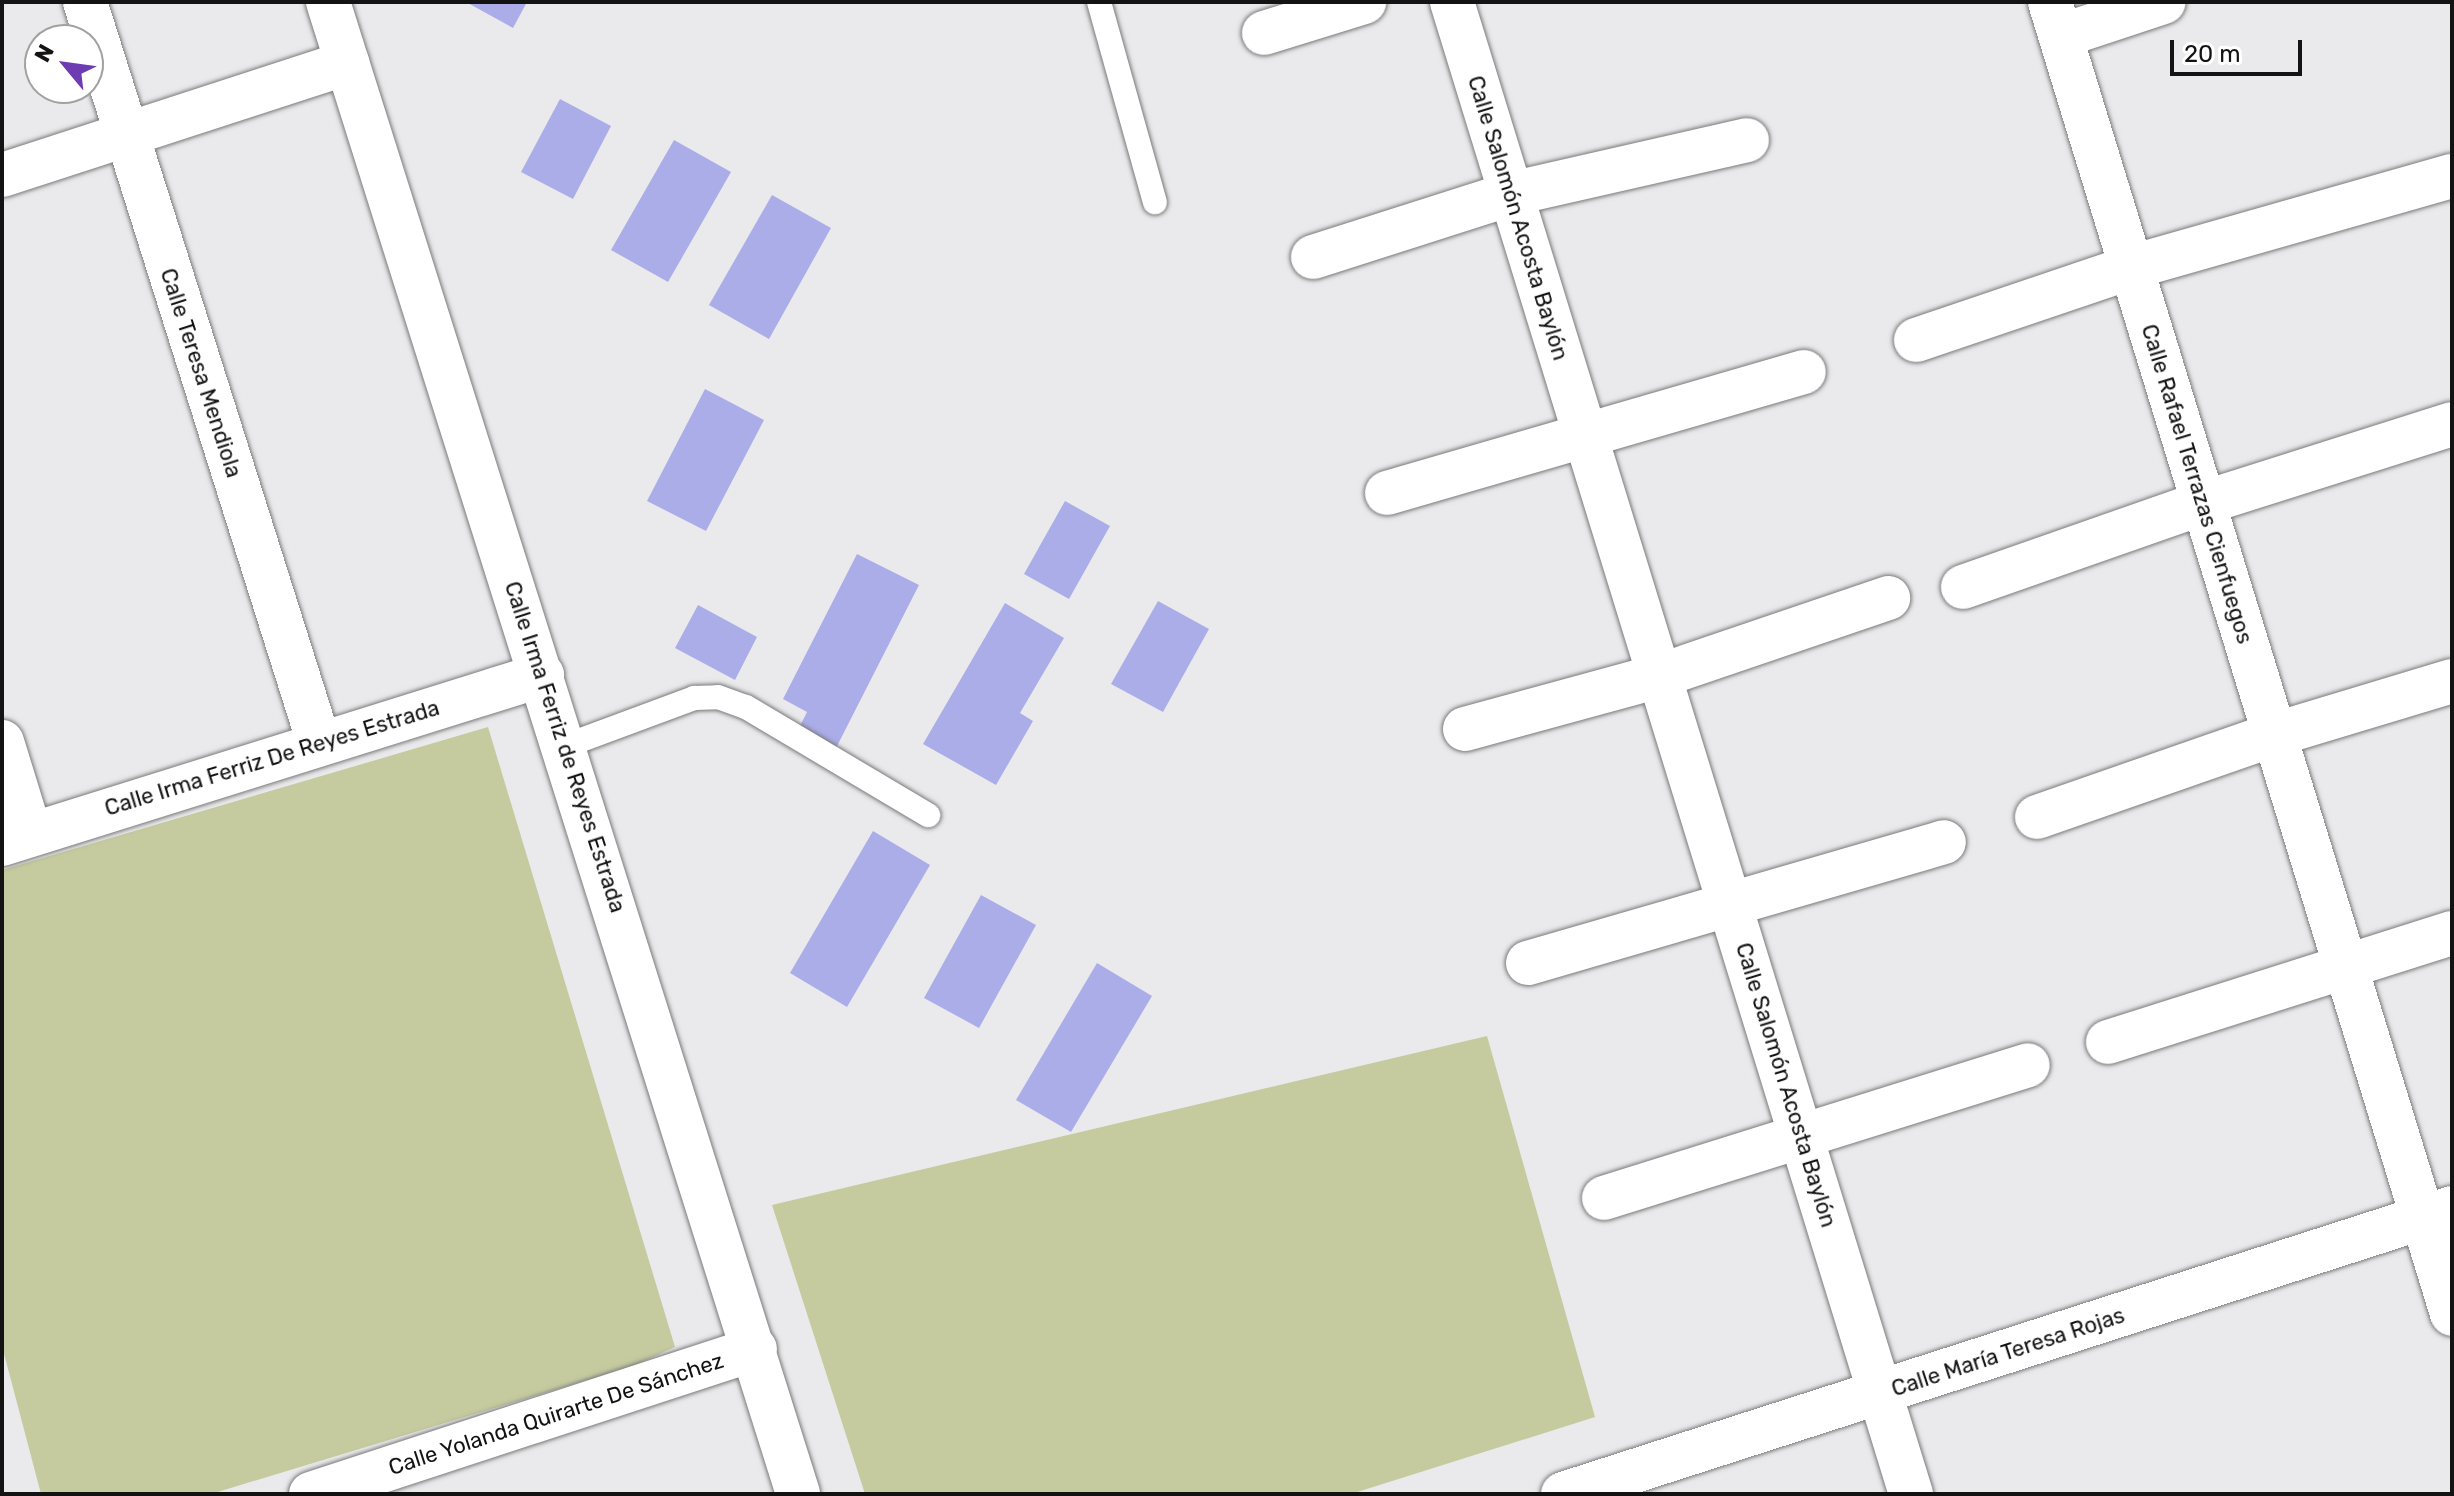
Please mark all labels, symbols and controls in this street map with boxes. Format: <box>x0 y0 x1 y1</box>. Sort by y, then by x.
north arrow <box>24 24 104 104</box>
scale bar <box>2174 24 2306 74</box>
text: N <box>29 40 60 67</box>
text: 20 m <box>2184 40 2241 68</box>
street label: Calle Salomón Acosta Baylón <box>1462 72 1574 364</box>
street label: Calle Teresa Mendiola <box>155 265 247 481</box>
street label: Calle Rafael Terrazas Cienfuegos <box>2136 321 2258 647</box>
street label: Calle Irma Ferriz de Reyes Estrada <box>499 578 631 916</box>
street label: Calle Irma Ferriz De Reyes Estrada <box>101 694 443 822</box>
street label: Calle Salomón Acosta Baylón <box>1730 939 1842 1231</box>
street label: Calle María Teresa Rojas <box>1888 1302 2128 1402</box>
street label: Calle Yolanda Quirarte De Sánchez <box>385 1347 727 1481</box>

